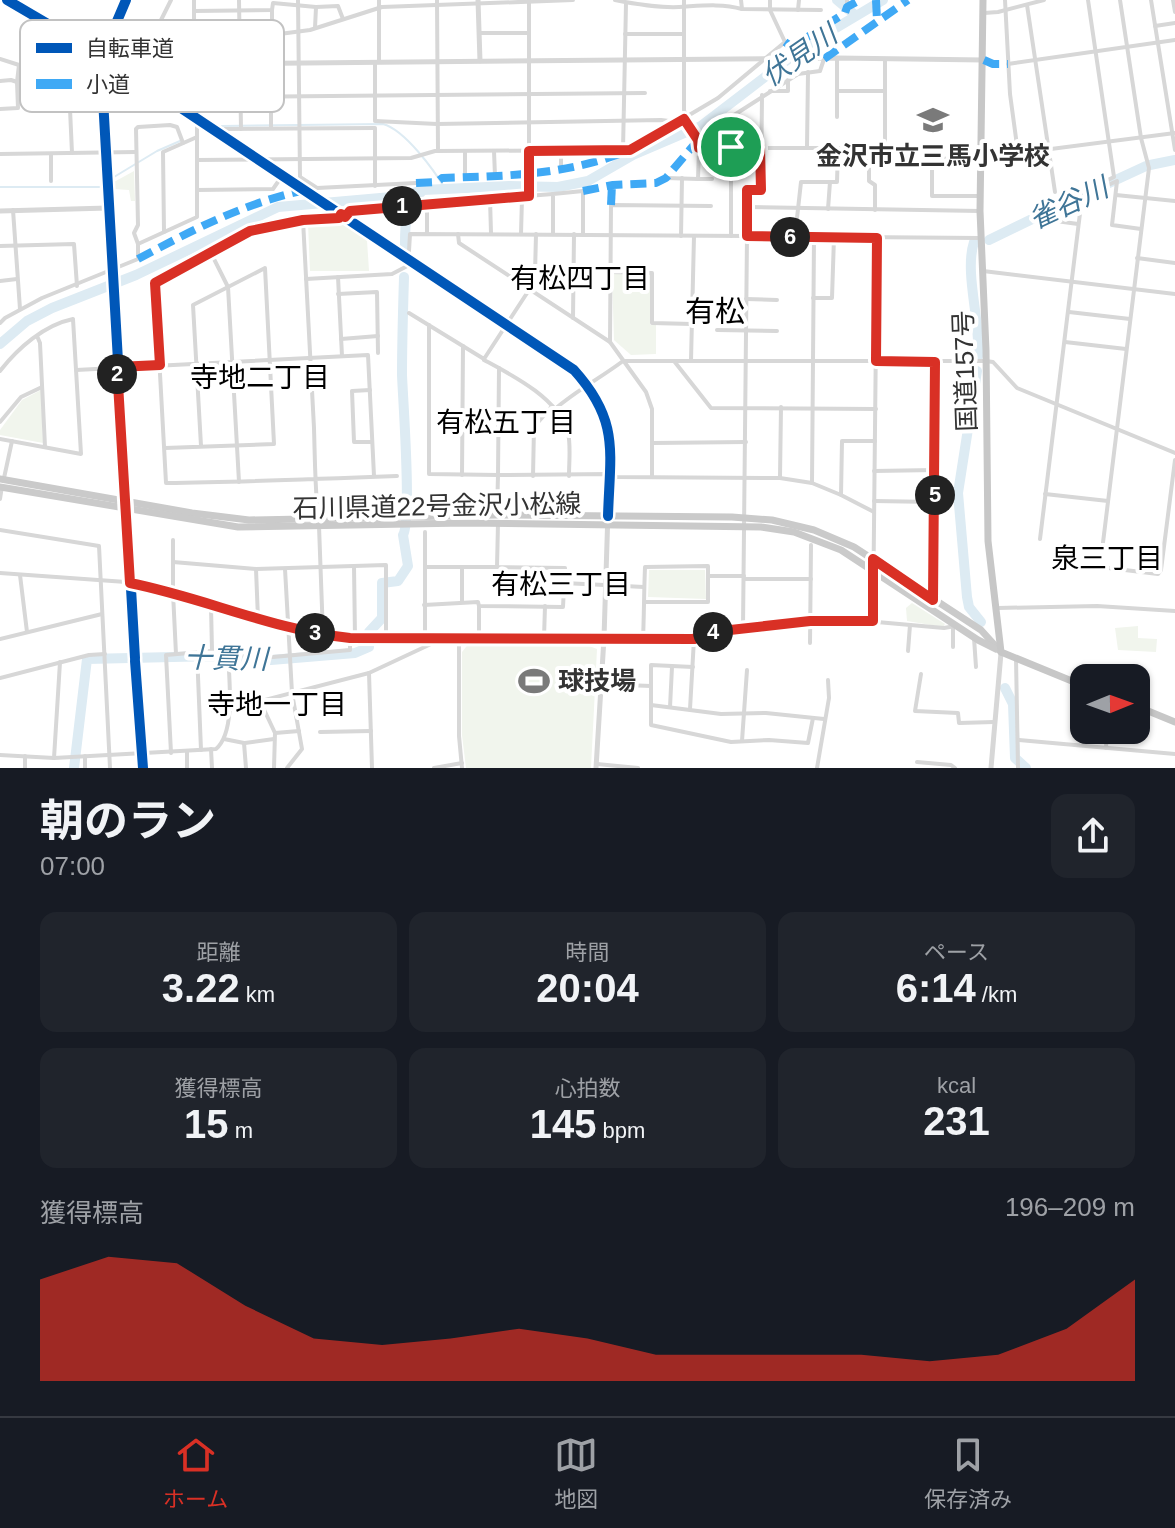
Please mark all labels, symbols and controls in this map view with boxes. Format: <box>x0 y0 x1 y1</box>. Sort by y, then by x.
water label: 伏見川 <box>756 17 845 92</box>
legend <box>20 20 284 112</box>
text: 自転車道 <box>86 36 174 61</box>
text: 小道 <box>86 72 130 97</box>
school or university icon: 金沢市立三馬小学校 <box>916 103 950 137</box>
pin <box>697 113 765 181</box>
icon: arrive <box>709 125 753 169</box>
place label: 金沢市立三馬小学校 <box>816 141 1050 171</box>
water label: 雀谷川 <box>1024 170 1116 235</box>
pin: 1 <box>382 186 422 226</box>
text: 1 <box>396 193 408 218</box>
pin: 6 <box>770 217 810 257</box>
text: 6 <box>784 224 796 249</box>
district label: 有松四丁目 <box>510 263 650 294</box>
district label: 有松 <box>685 295 745 328</box>
street label: 国道157号 <box>948 310 982 432</box>
pin: 2 <box>97 354 137 394</box>
text: 2 <box>111 361 123 386</box>
district label: 寺地二丁目 <box>190 362 330 393</box>
district label: 有松五丁目 <box>436 407 576 438</box>
pin: 5 <box>915 475 955 515</box>
text: 5 <box>929 482 941 507</box>
street label: 石川県道22号金沢小松線 <box>292 488 582 524</box>
district label: 泉三丁目 <box>1051 543 1163 574</box>
district label: 有松三丁目 <box>491 569 631 600</box>
pin: 4 <box>693 612 733 652</box>
pin: 3 <box>295 613 335 653</box>
text: 4 <box>707 619 719 644</box>
text: 3 <box>309 620 321 645</box>
water label: 十貫川 <box>184 642 271 675</box>
sports icon: 球技場 <box>517 664 551 698</box>
north arrow <box>1070 664 1150 744</box>
map controls <box>1070 664 1150 744</box>
place label: 球技場 <box>558 666 636 696</box>
district label: 寺地一丁目 <box>207 689 347 720</box>
button: share <box>1051 794 1135 878</box>
text: 朝のラン <box>40 796 216 845</box>
text: 07:00 <box>40 851 105 881</box>
text: 距離 <box>196 940 241 965</box>
text: 時間 <box>565 940 610 965</box>
text: ペース <box>924 940 989 965</box>
text: 3.22 <box>162 966 240 1010</box>
text: 20:04 <box>536 966 639 1010</box>
text: 6:14 <box>896 966 976 1010</box>
text: km <box>240 982 275 1007</box>
text: /km <box>976 982 1017 1007</box>
text: kcal <box>937 1073 976 1098</box>
text: 獲得標高 <box>174 1076 263 1101</box>
text: 心拍数 <box>554 1076 621 1101</box>
text: 231 <box>923 1099 990 1143</box>
text: 15 <box>184 1102 229 1146</box>
text: 145 <box>530 1102 596 1146</box>
text: m <box>229 1118 253 1143</box>
text: bpm <box>596 1118 645 1143</box>
text: 196–209 m <box>1005 1192 1135 1222</box>
text: 獲得標高 <box>40 1198 144 1228</box>
tab: ホーム <box>163 1433 228 1513</box>
tab: 地図 <box>554 1433 598 1513</box>
tab: 保存済み <box>924 1433 1012 1513</box>

